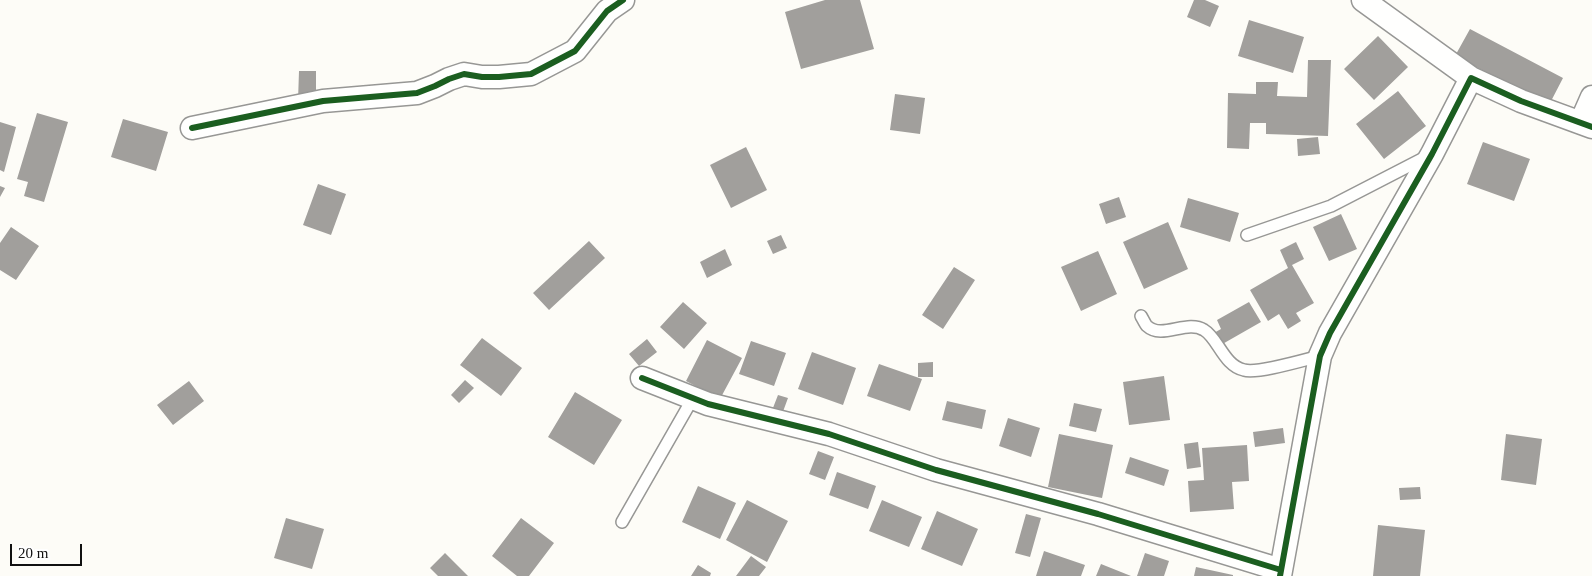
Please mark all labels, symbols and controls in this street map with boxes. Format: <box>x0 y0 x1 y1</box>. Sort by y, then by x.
scale bar <box>12 534 85 566</box>
text: 20 m <box>18 545 48 561</box>

